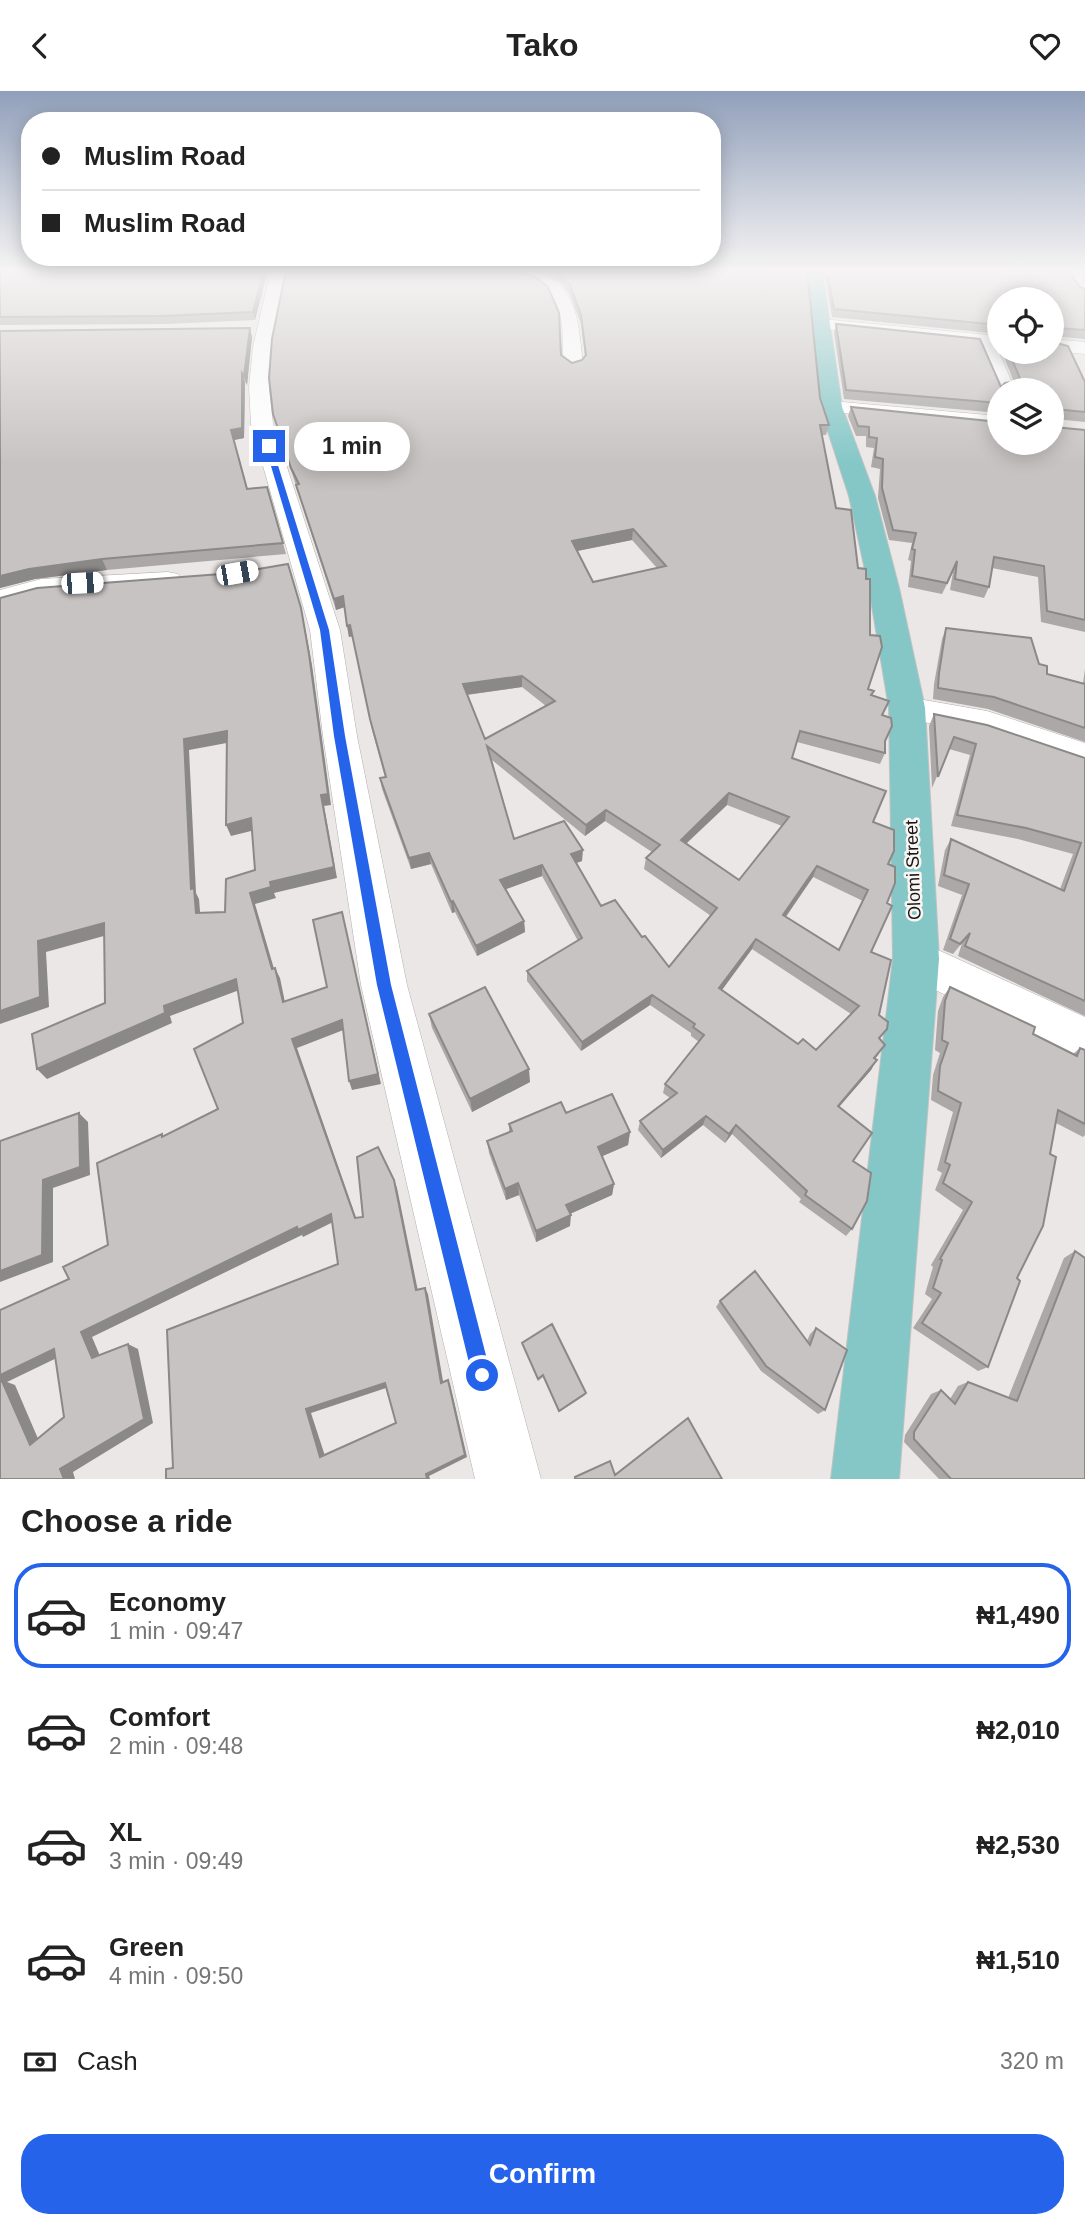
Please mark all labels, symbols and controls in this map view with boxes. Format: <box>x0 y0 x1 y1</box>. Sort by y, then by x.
icon: back <box>21 27 59 65</box>
text: Tako <box>506 27 579 63</box>
icon: heart <box>1026 27 1064 65</box>
text: Muslim Road <box>84 141 246 171</box>
text: Muslim Road <box>84 208 246 238</box>
map controls <box>987 287 1064 455</box>
button: locate <box>987 287 1064 364</box>
button: layers <box>987 378 1064 455</box>
callout: 1 min <box>294 421 409 471</box>
route end <box>253 430 285 462</box>
text: 1 min <box>322 433 382 459</box>
car <box>215 559 260 587</box>
car <box>61 571 104 595</box>
street label: Olomi Street <box>901 820 925 920</box>
route start <box>466 1359 498 1391</box>
text: Choose a ride <box>21 1503 233 1539</box>
icon: car <box>25 1584 88 1647</box>
text: Economy <box>109 1587 226 1617</box>
text: ₦1,490 <box>976 1600 1060 1630</box>
text: 1 min · 09:47 <box>109 1618 243 1644</box>
icon: car <box>25 1699 88 1762</box>
text: Comfort <box>109 1702 210 1732</box>
text: ₦2,010 <box>976 1715 1060 1745</box>
text: 2 min · 09:48 <box>109 1733 243 1759</box>
icon: car <box>25 1814 88 1877</box>
text: XL <box>109 1817 142 1847</box>
text: ₦2,530 <box>976 1830 1060 1860</box>
text: 3 min · 09:49 <box>109 1848 243 1874</box>
icon: car <box>25 1929 88 1992</box>
text: Green <box>109 1932 184 1962</box>
text: ₦1,510 <box>976 1945 1060 1975</box>
text: 4 min · 09:50 <box>109 1963 243 1989</box>
icon: cash <box>21 2043 59 2081</box>
text: Cash <box>77 2046 138 2076</box>
text: 320 m <box>1000 2048 1064 2074</box>
button: Confirm <box>21 2134 1064 2214</box>

